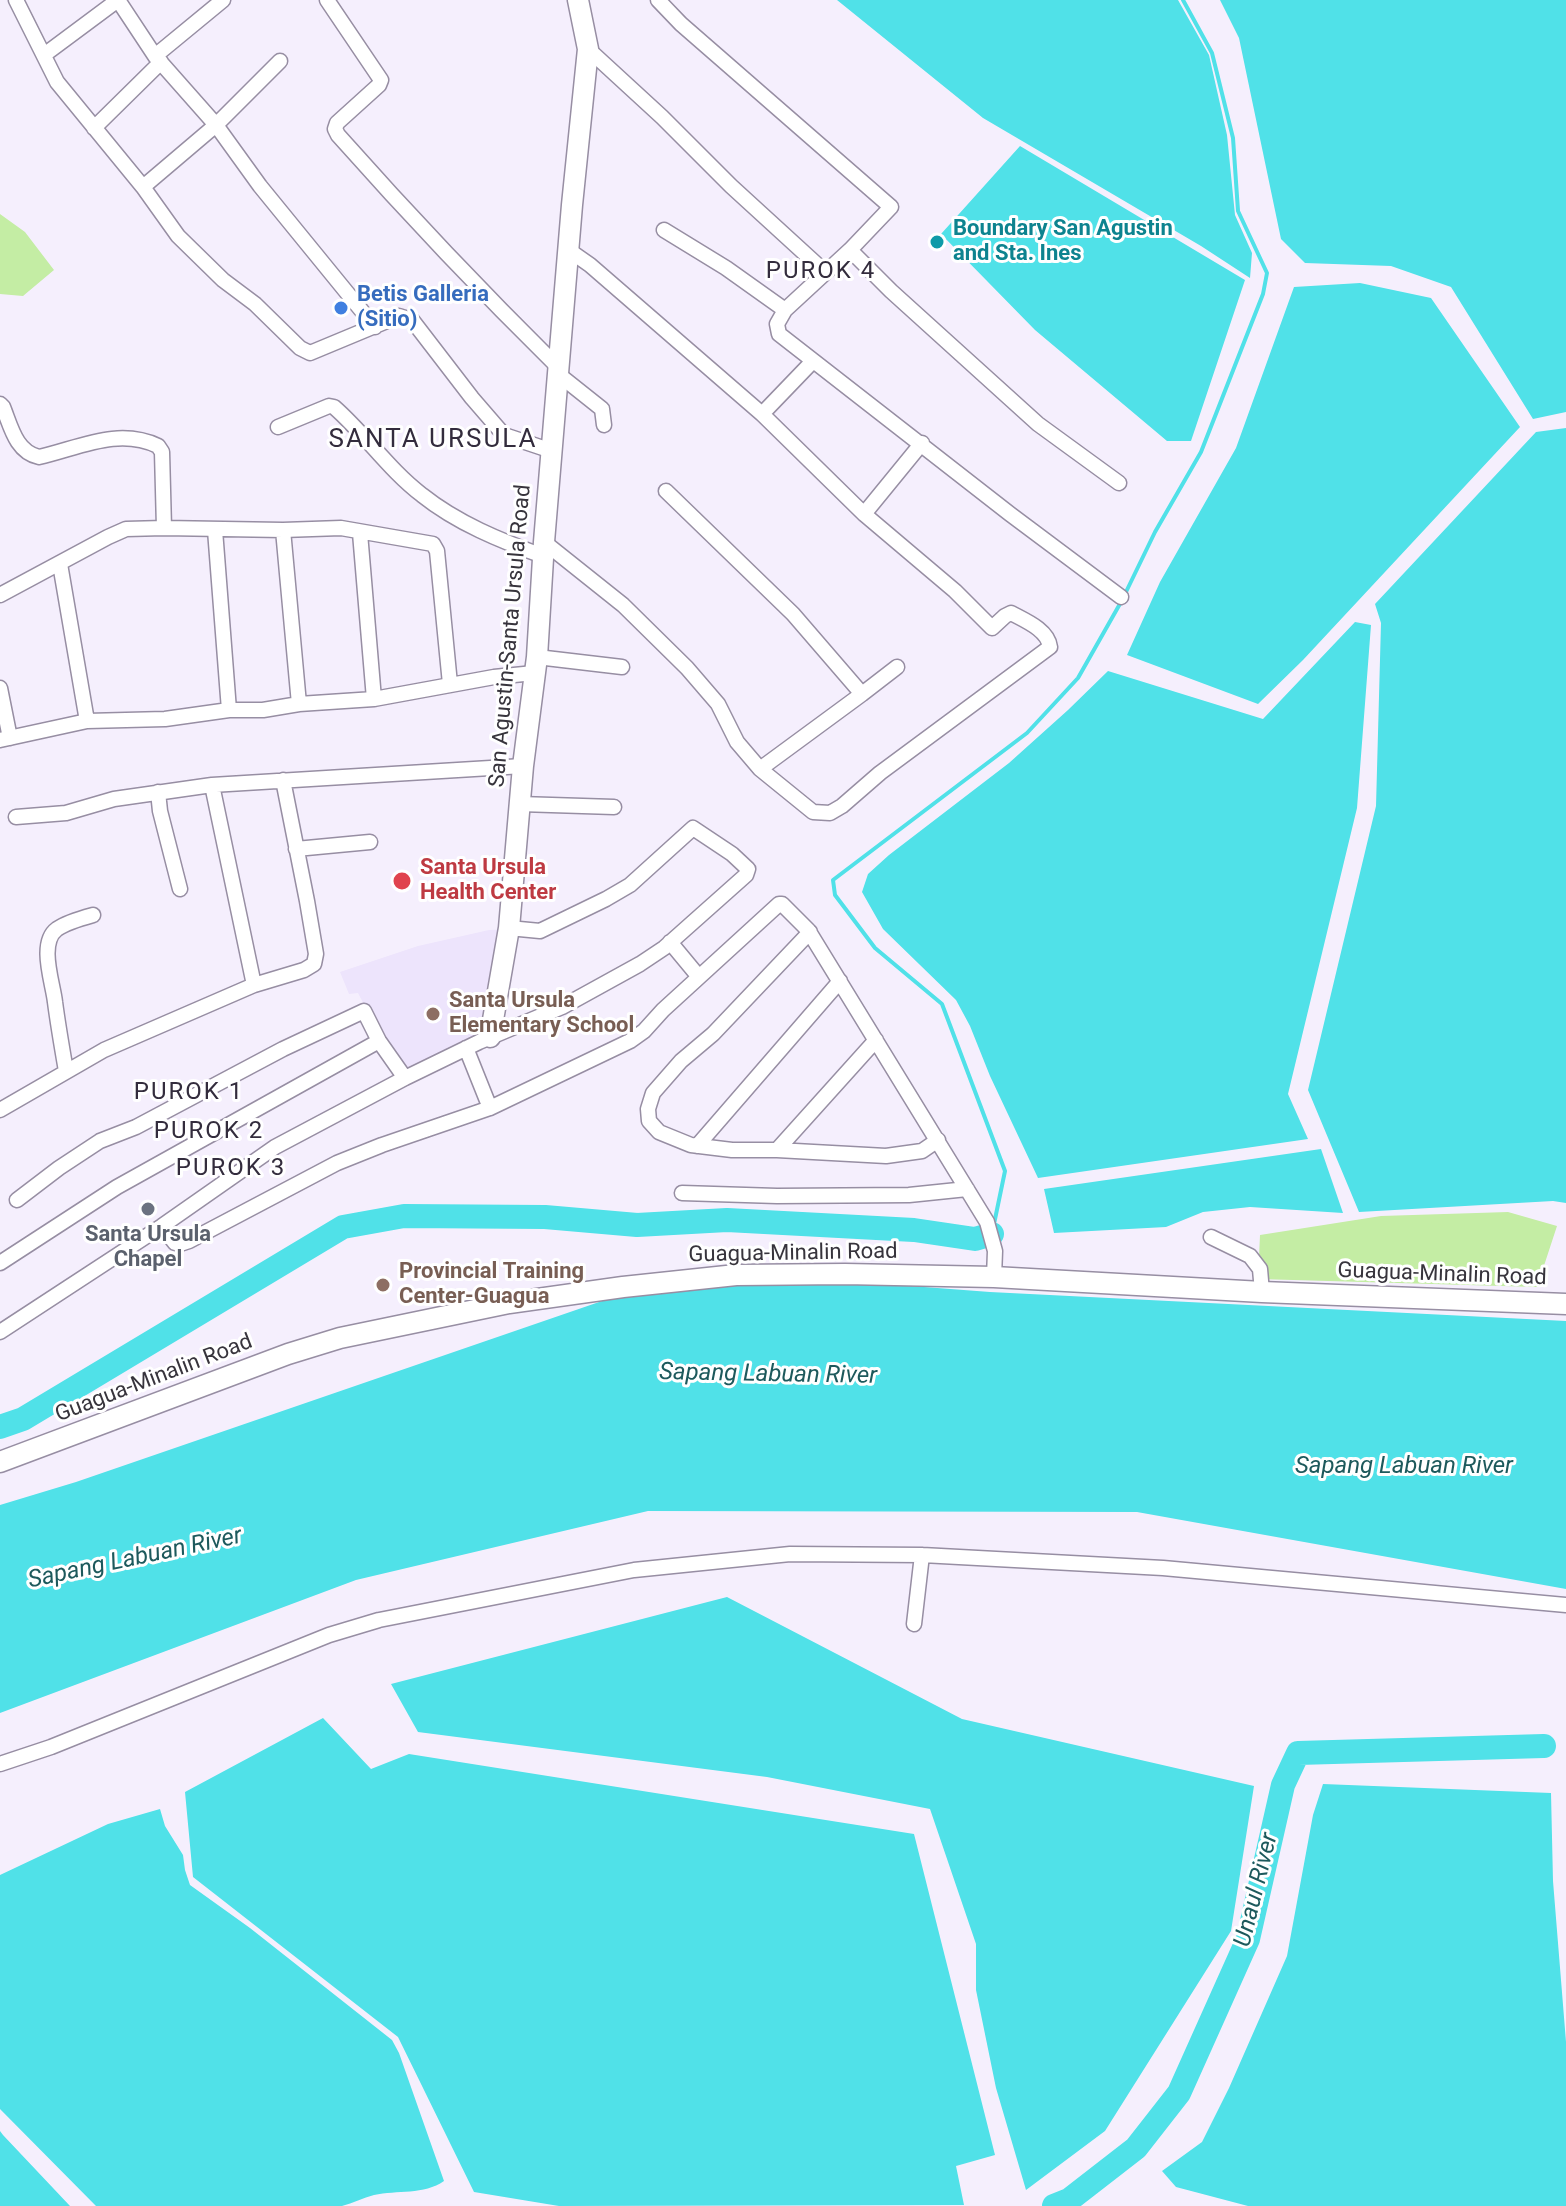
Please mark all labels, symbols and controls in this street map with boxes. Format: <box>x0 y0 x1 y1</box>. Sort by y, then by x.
place label: Boundary San Agustin and Sta. Ines <box>953 216 1173 268</box>
marker: Boundary San Agustin and Sta. Ines <box>928 233 946 251</box>
district label: PUROK 4 <box>766 258 876 286</box>
place label: Betis Galleria (Sitio) <box>357 282 489 334</box>
marker: Betis Galleria (Sitio) <box>332 299 350 317</box>
district label: SANTA URSULA <box>329 424 537 456</box>
street label: San Agustin-Santa Ursula Road <box>485 484 537 788</box>
place label: Santa Ursula Health Center <box>420 855 556 906</box>
marker: Santa Ursula Health Center <box>391 870 413 892</box>
place label: Santa Ursula Elementary School <box>449 988 634 1040</box>
marker: Santa Ursula Elementary School <box>424 1005 442 1023</box>
district label: PUROK 1 <box>134 1079 244 1107</box>
district label: PUROK 2 <box>154 1118 264 1146</box>
district label: PUROK 3 <box>176 1155 286 1183</box>
marker: Santa Ursula Chapel <box>139 1200 157 1218</box>
place label: Santa Ursula Chapel <box>85 1222 211 1274</box>
street label: Guagua-Minalin Road <box>688 1239 898 1269</box>
street label: Guagua-Minalin Road <box>1337 1258 1547 1292</box>
place label: Provincial Training Center-Guagua <box>399 1259 584 1310</box>
marker: Provincial Training Center-Guagua <box>374 1276 392 1294</box>
street label: Guagua-Minalin Road <box>52 1329 256 1429</box>
water label: Sapang Labuan River <box>659 1359 877 1391</box>
water label: Sapang Labuan River <box>1295 1453 1513 1481</box>
water label: Sapang Labuan River <box>25 1522 245 1596</box>
water label: Unaul River <box>1229 1830 1285 1950</box>

